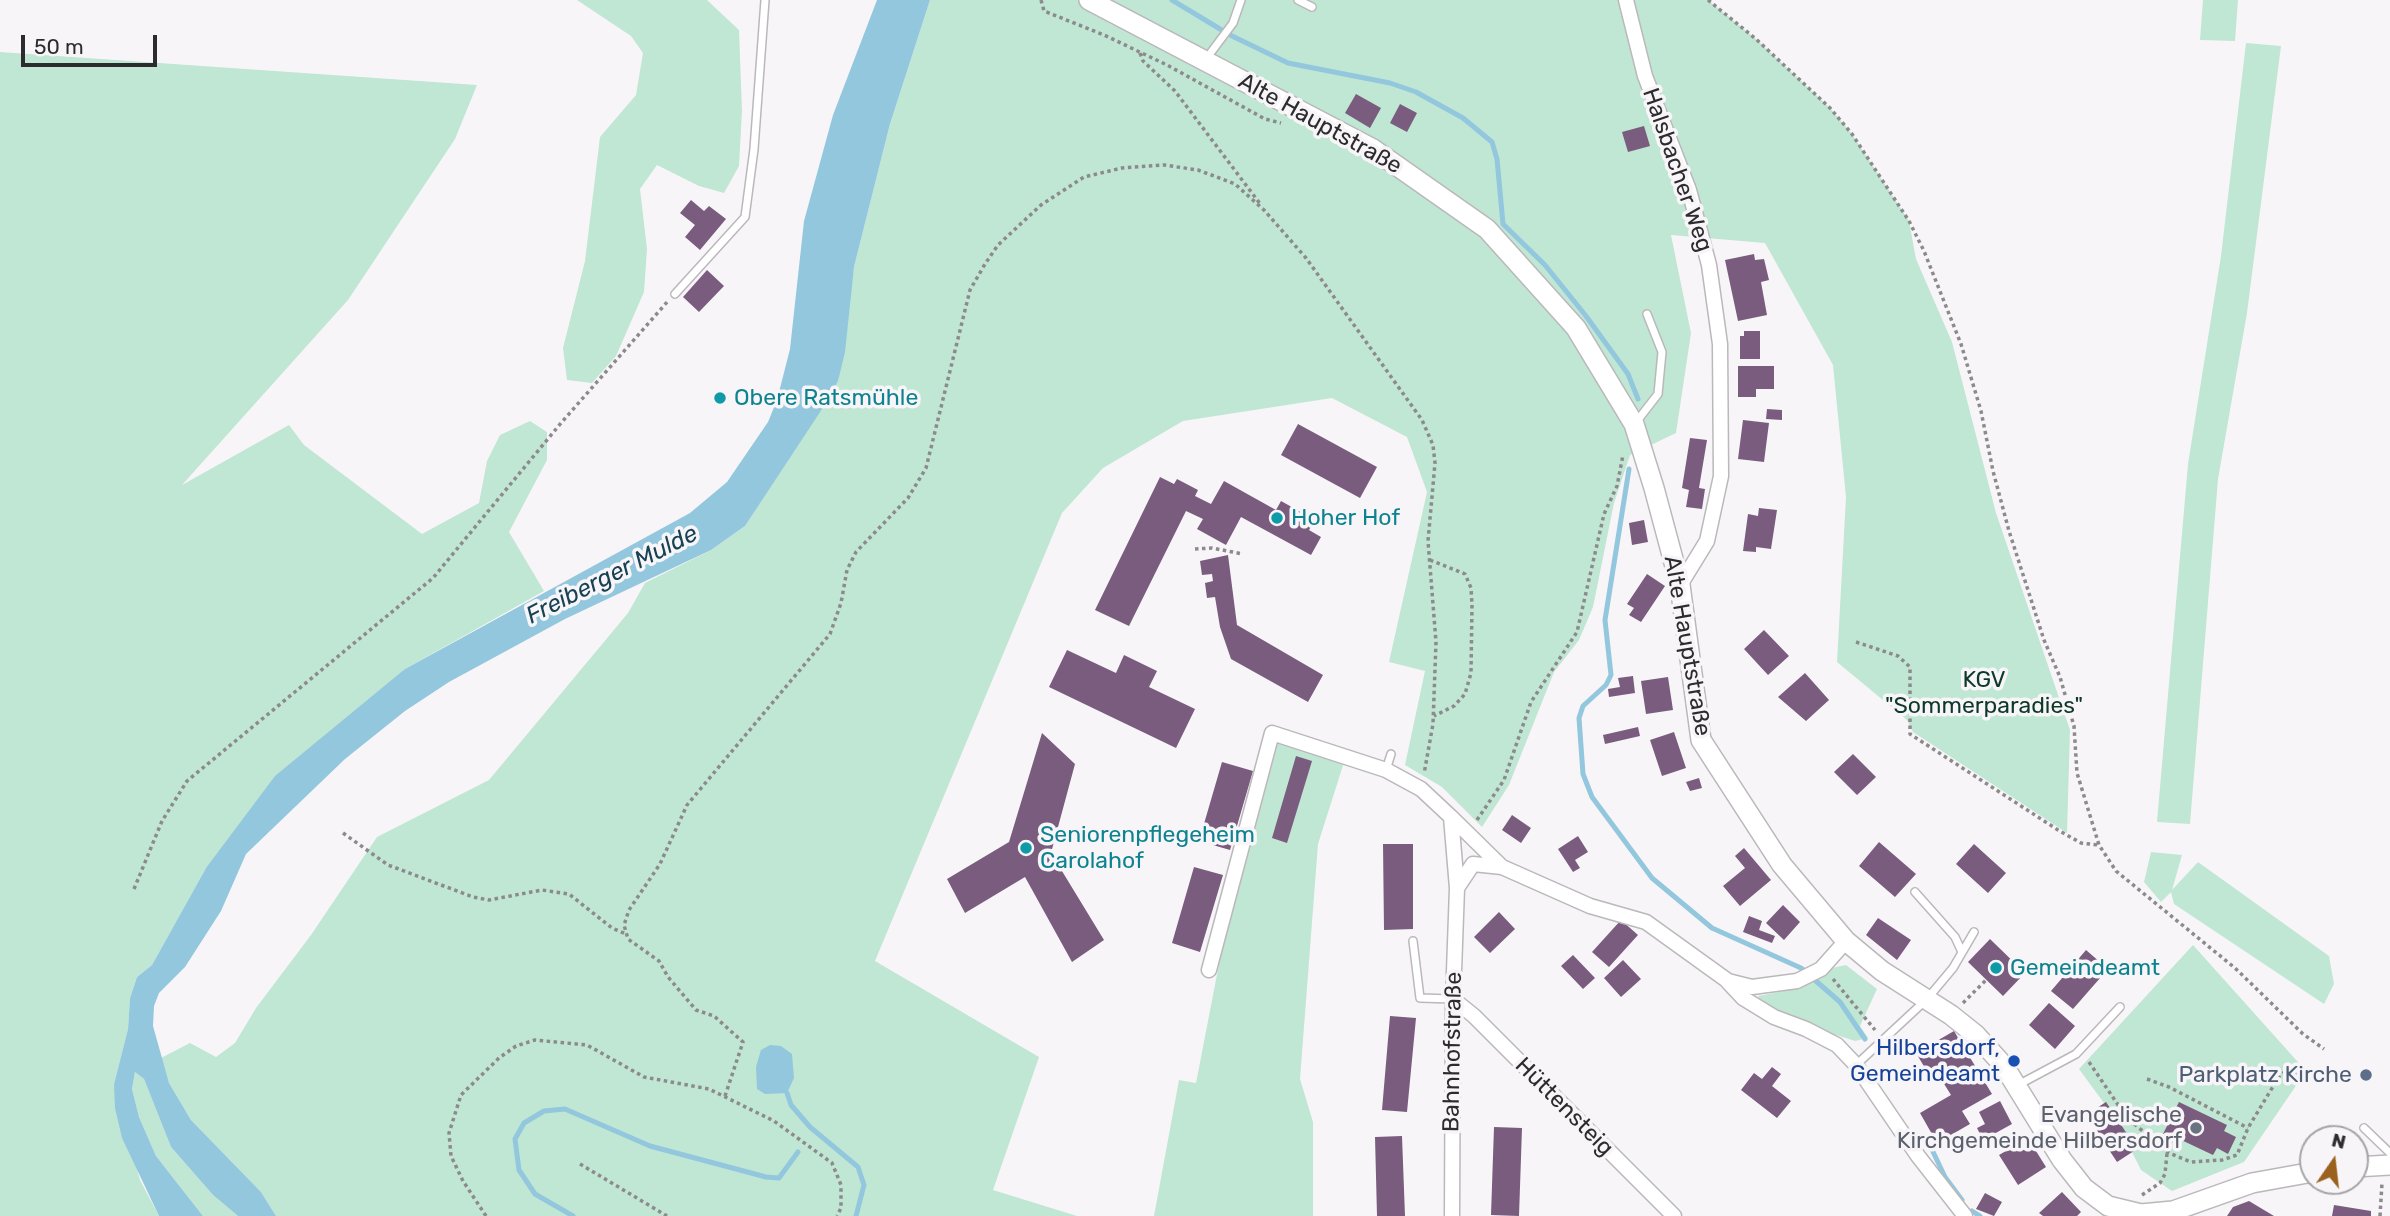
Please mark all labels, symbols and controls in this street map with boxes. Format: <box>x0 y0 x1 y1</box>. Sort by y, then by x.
scale bar <box>24 21 161 65</box>
text: 50 m <box>34 34 84 59</box>
street label: Alte Hauptstraße <box>1234 68 1406 180</box>
street label: Halsbacher Weg <box>1636 85 1718 255</box>
place label: Obere Ratsmühle <box>734 384 918 412</box>
marker: Obere Ratsmühle <box>712 390 728 406</box>
place label: Hoher Hof <box>1291 504 1400 532</box>
marker: Hoher Hof <box>1269 510 1285 526</box>
water label: Freiberger Mulde <box>521 519 703 631</box>
street label: Alte Hauptstraße <box>1658 554 1716 738</box>
park label: KGV "Sommerparadies" <box>1885 666 2083 720</box>
place label: Seniorenpflegeheim Carolahof <box>1040 821 1255 875</box>
marker: Seniorenpflegeheim Carolahof <box>1018 840 1034 856</box>
place label: Gemeindeamt <box>2010 954 2160 982</box>
marker: Gemeindeamt <box>1988 960 2004 976</box>
street label: Bahnhofstraße <box>1438 972 1468 1132</box>
place label: Hilbersdorf, Gemeindeamt <box>1850 1034 2000 1088</box>
street label: Hüttensteig <box>1509 1052 1619 1162</box>
marker: Hilbersdorf, Gemeindeamt <box>2006 1053 2022 1069</box>
place label: Parkplatz Kirche <box>2178 1061 2352 1089</box>
marker: Parkplatz Kirche <box>2358 1067 2374 1083</box>
place label: Evangelische Kirchgemeinde Hilbersdorf <box>1897 1101 2182 1155</box>
marker: Evangelische Kirchgemeinde Hilbersdorf <box>2188 1120 2204 1136</box>
north arrow <box>2299 1125 2369 1195</box>
text: N <box>2329 1128 2348 1154</box>

